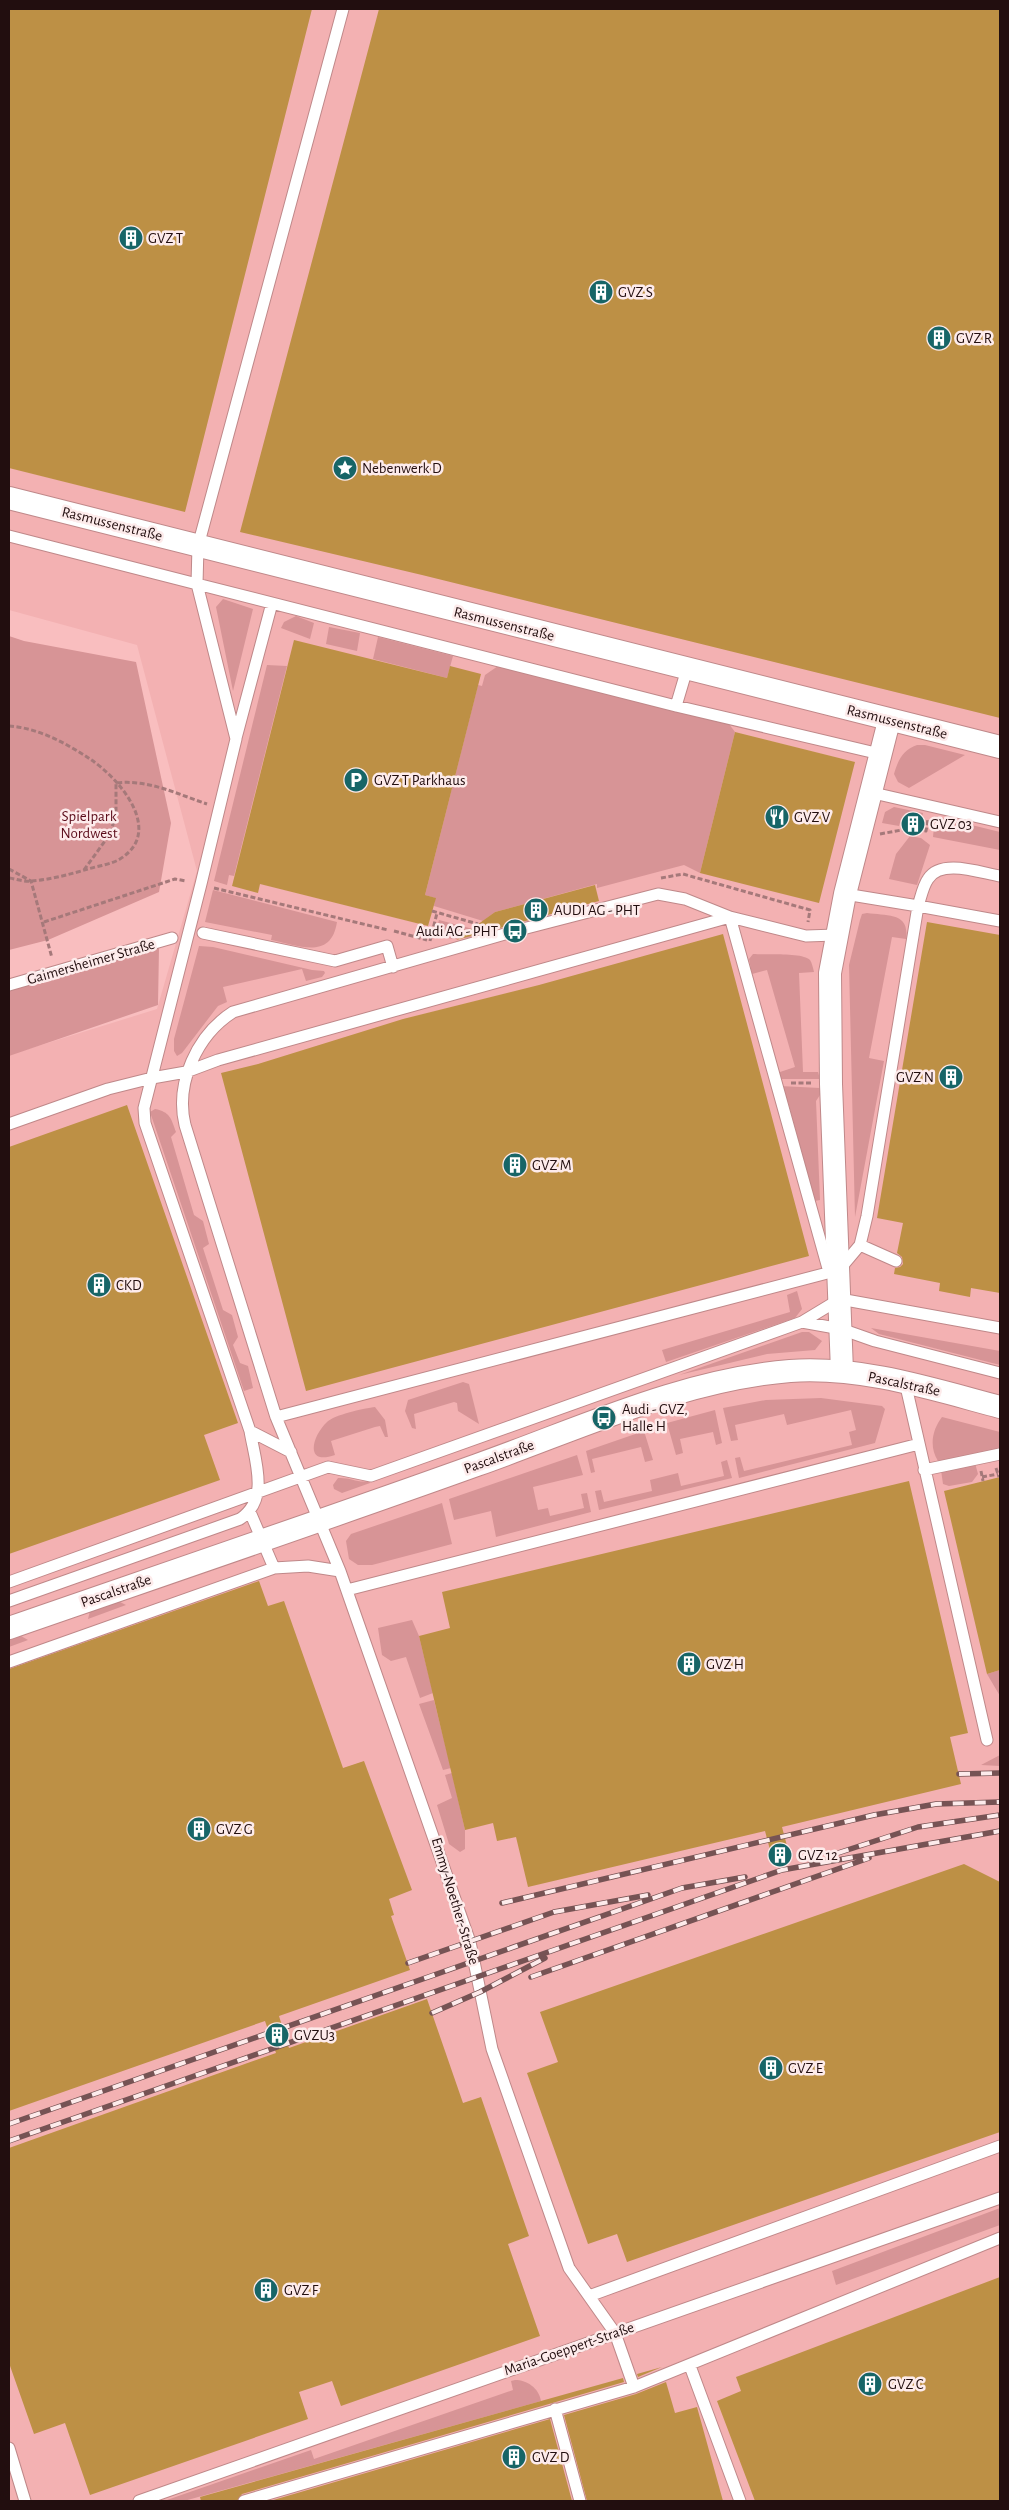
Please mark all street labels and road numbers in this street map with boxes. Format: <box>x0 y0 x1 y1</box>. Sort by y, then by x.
street label: Rasmussenstraße <box>60 504 164 544</box>
street label: Rasmussenstraße <box>452 604 556 644</box>
street label: Rasmussenstraße <box>845 702 949 742</box>
street label: Gaimersheimer Straße <box>25 937 157 987</box>
street label: Pascalstraße <box>867 1369 942 1399</box>
street label: Pascalstraße <box>462 1437 536 1477</box>
street label: Pascalstraße <box>79 1572 153 1610</box>
street label: Emmy-Noether-Straße <box>429 1836 482 1966</box>
street label: Maria-Goeppert-Straße <box>502 2320 636 2378</box>

